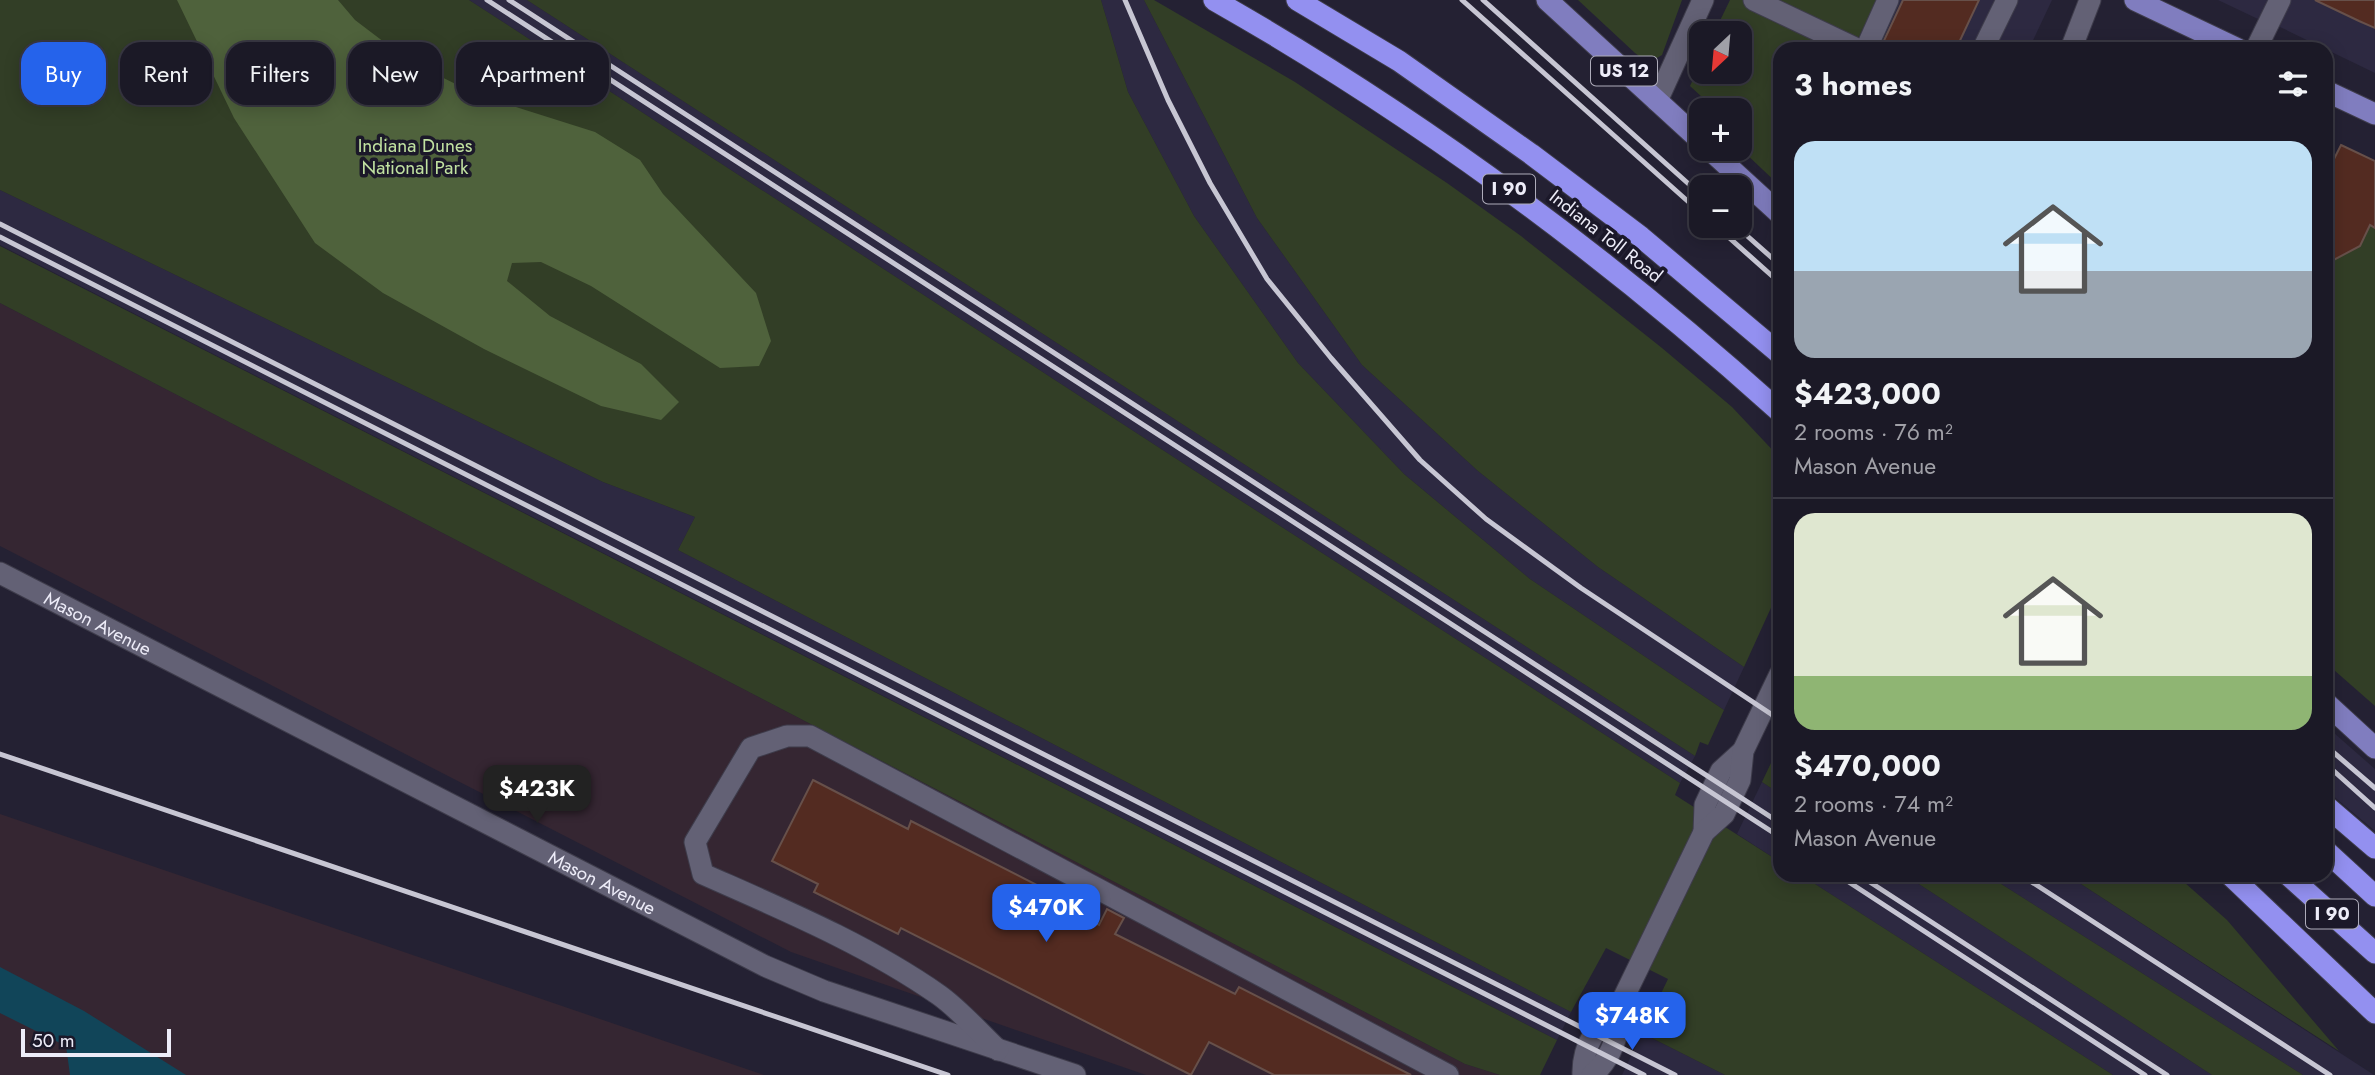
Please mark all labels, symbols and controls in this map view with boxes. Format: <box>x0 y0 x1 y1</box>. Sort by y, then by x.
north arrow <box>1689 21 1752 84</box>
map controls <box>1689 21 1752 238</box>
chip: Buy <box>21 42 106 105</box>
chip: Rent <box>120 42 212 105</box>
chip: Filters <box>226 42 334 105</box>
chip: New <box>348 42 442 105</box>
chip: Apartment <box>456 42 609 105</box>
road number: US 12 <box>1591 56 1657 86</box>
text: 3 homes <box>1794 63 1912 106</box>
icon: filters <box>2274 65 2312 103</box>
button: + <box>1689 98 1752 161</box>
park label: Indiana Dunes National Park <box>358 132 473 181</box>
road number: I 90 <box>1483 174 1535 204</box>
button: − <box>1689 175 1752 238</box>
street label: Indiana Toll Road <box>1544 183 1668 289</box>
icon: home <box>1990 186 2116 312</box>
text: $423,000 <box>1794 372 1941 415</box>
text: 2 rooms · 76 m² <box>1794 415 1953 449</box>
text: Mason Avenue <box>1794 449 1936 483</box>
icon: home <box>1990 558 2116 684</box>
street label: Mason Avenue <box>39 584 156 662</box>
text: $470,000 <box>1794 744 1941 787</box>
pin: $423K <box>488 766 586 825</box>
text: $423K <box>499 771 575 805</box>
text: 2 rooms · 74 m² <box>1794 787 1953 821</box>
text: Mason Avenue <box>1794 821 1936 855</box>
street label: Mason Avenue <box>544 844 661 921</box>
pin: $470K <box>997 884 1095 944</box>
text: $470K <box>1008 890 1084 924</box>
road number: I 90 <box>2306 900 2358 929</box>
pin: $748K <box>1583 992 1681 1052</box>
text: $748K <box>1595 998 1669 1032</box>
scale bar <box>21 1026 172 1058</box>
text: 50 m <box>32 1027 75 1054</box>

